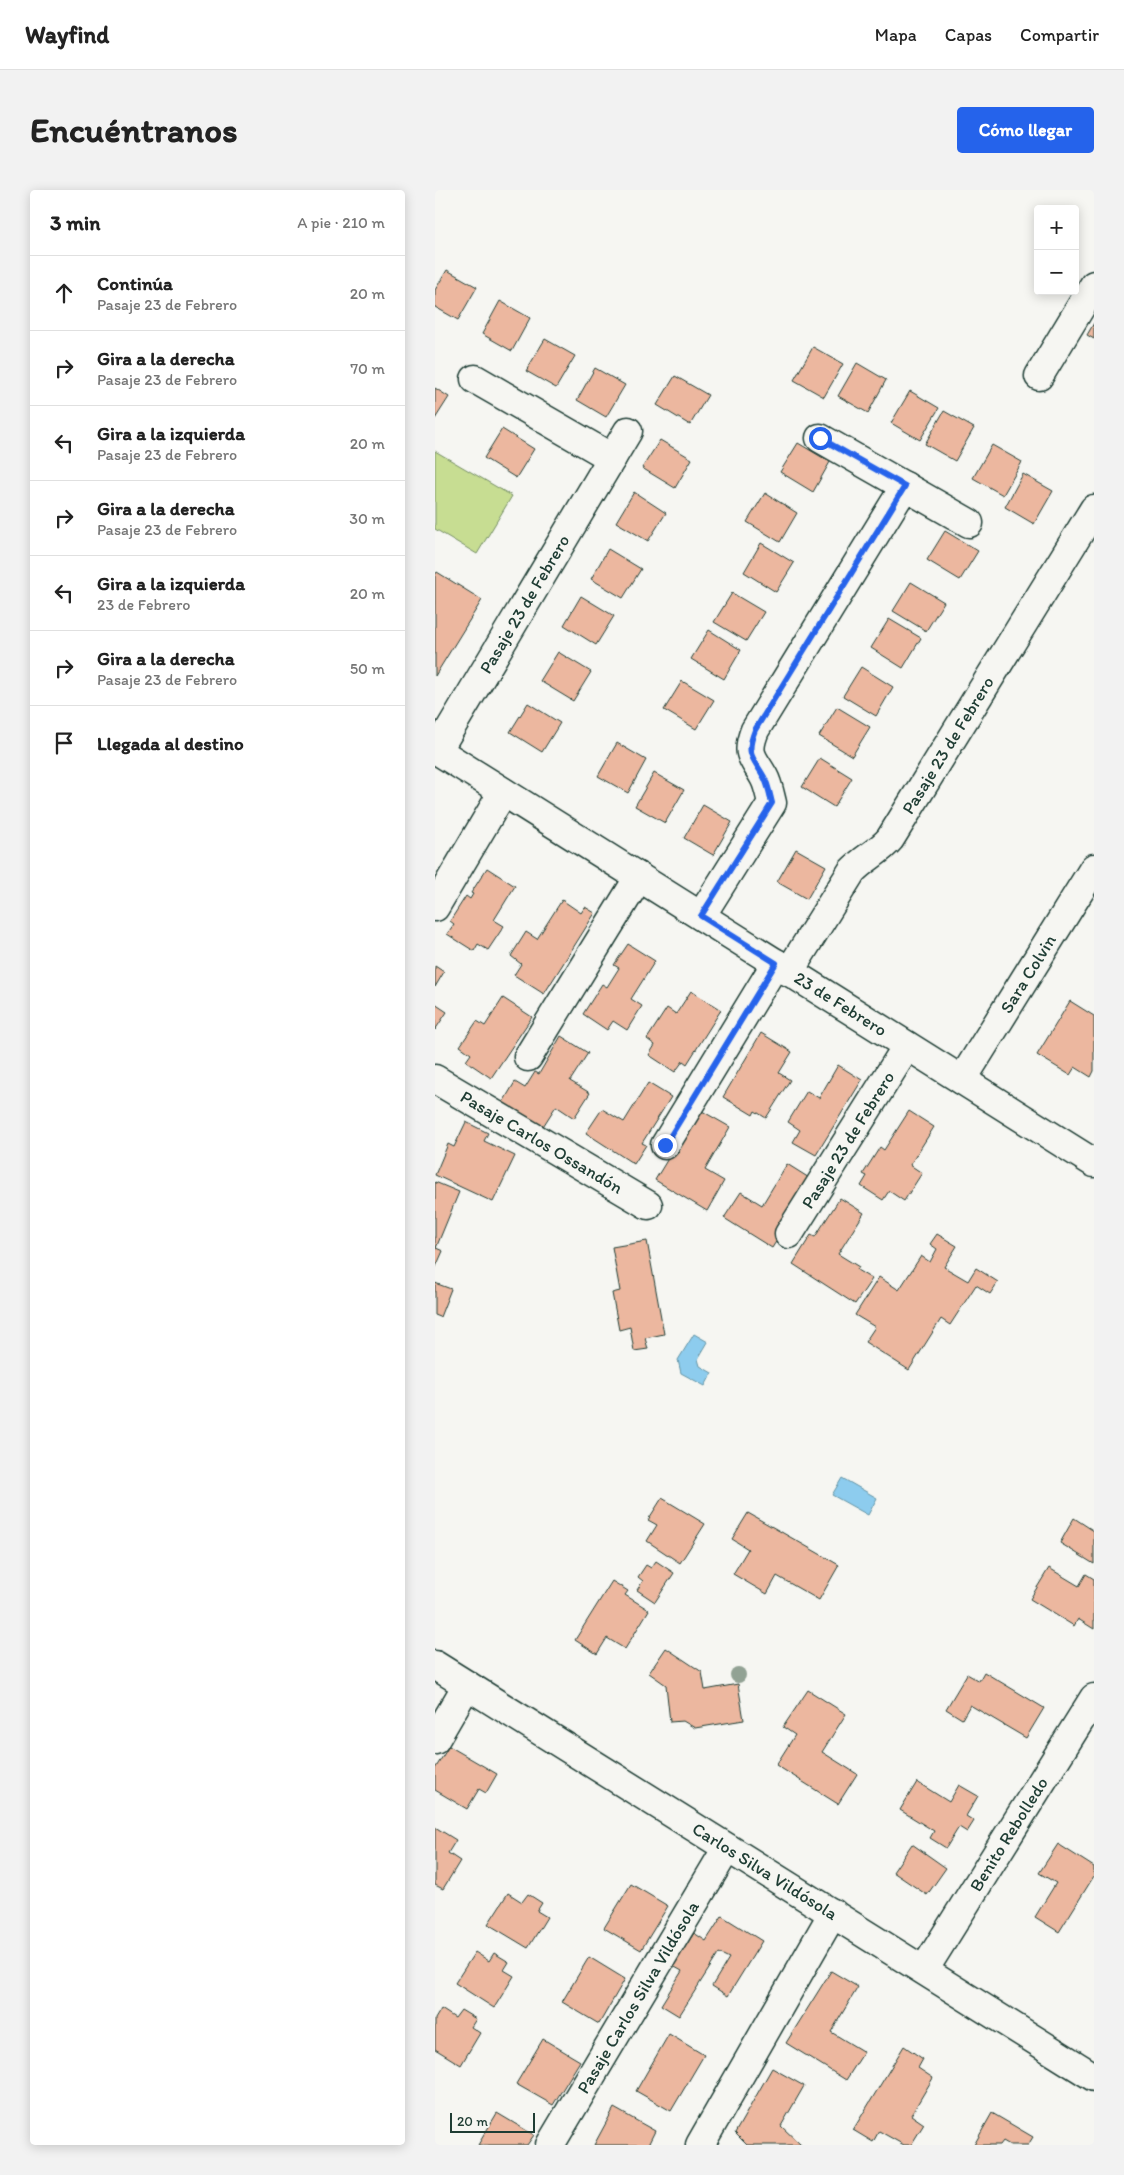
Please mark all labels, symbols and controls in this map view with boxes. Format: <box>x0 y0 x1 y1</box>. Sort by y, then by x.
text: Wayfind <box>25 20 109 49</box>
text: Mapa <box>875 24 917 46</box>
text: Capas <box>945 24 992 46</box>
text: Compartir <box>1020 24 1099 46</box>
button: Cómo llegar <box>957 107 1094 153</box>
text: Encuéntranos <box>30 109 238 151</box>
map controls <box>1034 205 1079 295</box>
button: + <box>1034 205 1079 250</box>
text: 3 min <box>50 210 100 235</box>
text: A pie · 210 m <box>297 213 385 232</box>
button: − <box>1034 250 1079 295</box>
text: Continúa <box>97 272 173 295</box>
icon: ahead <box>50 279 78 307</box>
text: 20 m <box>350 284 385 303</box>
text: Pasaje 23 de Febrero <box>97 295 237 314</box>
text: Gira a la derecha <box>97 347 235 370</box>
icon: right <box>50 354 78 382</box>
text: 70 m <box>350 359 385 378</box>
text: Pasaje 23 de Febrero <box>97 370 237 389</box>
text: Gira a la izquierda <box>97 422 245 445</box>
route start <box>809 427 832 450</box>
icon: left <box>50 429 78 457</box>
text: 20 m <box>350 434 385 453</box>
text: Pasaje 23 de Febrero <box>97 445 237 464</box>
text: Gira a la derecha <box>97 497 235 520</box>
icon: right <box>50 504 78 532</box>
text: 30 m <box>349 509 385 528</box>
text: Pasaje 23 de Febrero <box>97 520 237 539</box>
street label: Pasaje 23 de Febrero <box>475 531 575 678</box>
text: Gira a la izquierda <box>97 572 245 595</box>
icon: left <box>50 579 78 607</box>
text: 20 m <box>350 584 385 603</box>
text: 23 de Febrero <box>97 595 190 614</box>
text: Gira a la derecha <box>97 647 235 670</box>
icon: right <box>50 654 78 682</box>
text: 50 m <box>350 659 385 678</box>
text: Pasaje 23 de Febrero <box>97 670 237 689</box>
street label: Pasaje 23 de Febrero <box>897 672 999 818</box>
icon: arrive <box>50 729 78 757</box>
text: Llegada al destino <box>97 732 244 755</box>
street label: Sara Colvin <box>995 930 1061 1017</box>
street label: 23 de Febrero <box>790 967 891 1041</box>
street label: Pasaje 23 de Febrero <box>797 1067 899 1213</box>
street label: Pasaje Carlos Ossandón <box>457 1086 627 1199</box>
route end <box>654 1134 677 1157</box>
street label: Benito Rebolledo <box>965 1773 1053 1896</box>
street label: Carlos Silva Vildósola <box>688 1818 842 1925</box>
street label: Pasaje Carlos Silva Vildósola <box>572 1897 704 2097</box>
scale bar <box>450 2110 535 2133</box>
text: 20 m <box>457 2113 488 2130</box>

